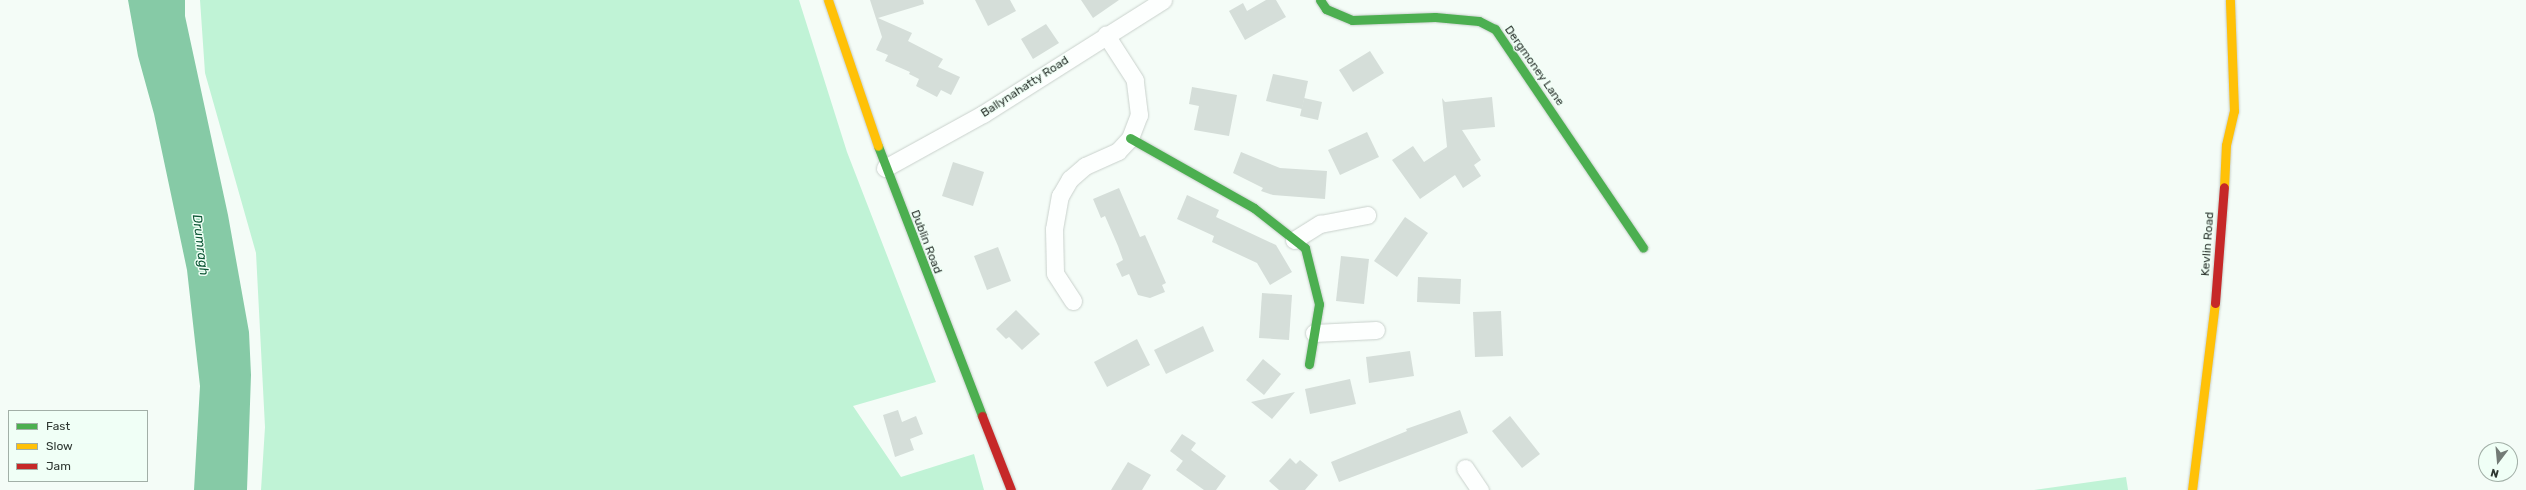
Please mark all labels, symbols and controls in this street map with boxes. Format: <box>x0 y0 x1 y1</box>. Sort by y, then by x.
street label: Dergmoney Lane <box>1501 23 1567 109</box>
street label: Ballynahatty Road <box>978 53 1072 121</box>
street label: Dublin Road <box>907 208 945 276</box>
street label: Kevlin Road <box>2199 211 2217 277</box>
water label: Drumragh <box>189 214 211 276</box>
legend <box>8 410 148 482</box>
text: Fast <box>46 419 70 433</box>
text: Slow <box>46 439 73 453</box>
north arrow <box>2478 442 2518 482</box>
text: Jam <box>46 459 71 473</box>
text: N <box>2489 466 2500 480</box>

